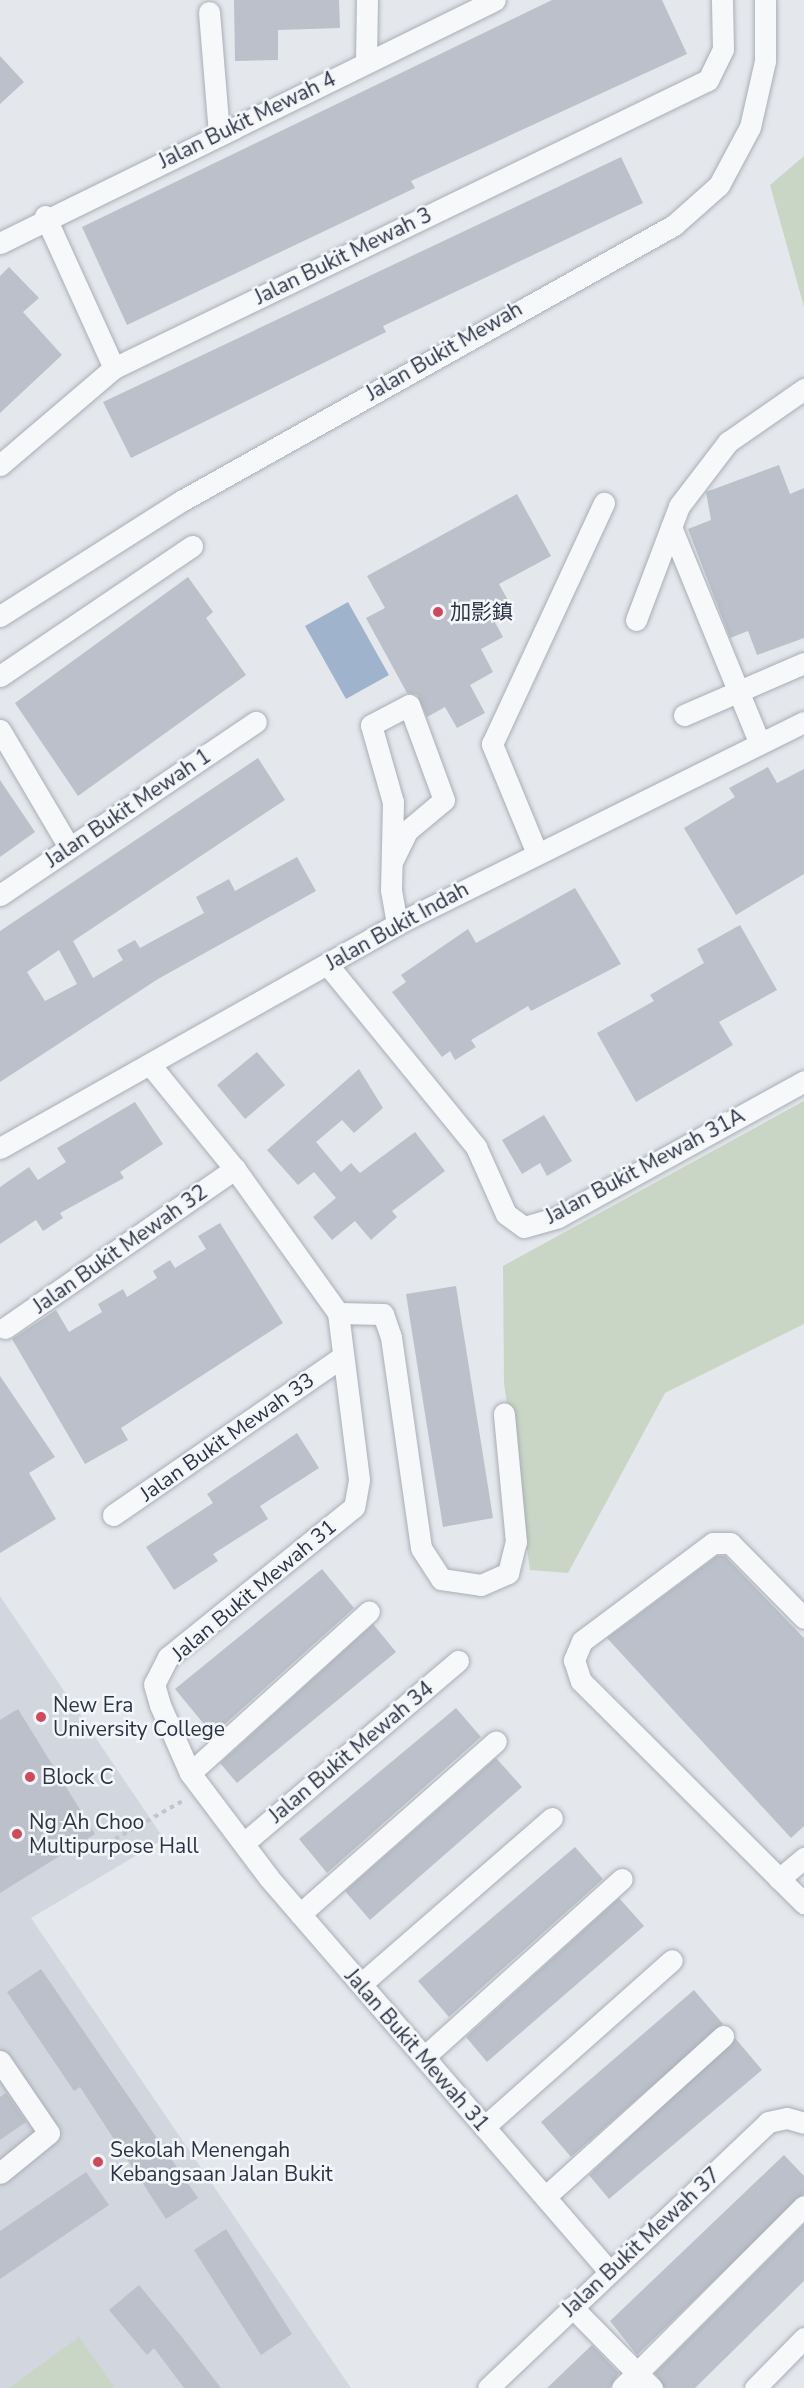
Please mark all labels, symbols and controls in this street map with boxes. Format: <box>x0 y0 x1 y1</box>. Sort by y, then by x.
street label: Jalan Bukit Mewah 4 <box>154 66 340 174</box>
street label: Jalan Bukit Mewah 3 <box>250 202 436 310</box>
street label: Jalan Bukit Mewah <box>361 296 527 406</box>
place label: 加影鎮 <box>450 599 513 625</box>
marker: 加影鎮 <box>431 605 445 619</box>
street label: Jalan Bukit Mewah 1 <box>40 743 216 873</box>
street label: Jalan Bukit Indah <box>321 876 473 976</box>
street label: Jalan Bukit Mewah 31A <box>541 1103 749 1229</box>
street label: Jalan Bukit Mewah 32 <box>28 1179 212 1319</box>
street label: Jalan Bukit Mewah 33 <box>135 1367 319 1507</box>
street label: Jalan Bukit Mewah 31 <box>167 1514 341 1666</box>
street label: Jalan Bukit Mewah 34 <box>264 1676 438 1828</box>
place label: New Era University College <box>53 1692 225 1742</box>
marker: New Era University College <box>34 1710 48 1724</box>
place label: Block C <box>42 1764 114 1790</box>
marker: Block C <box>23 1770 37 1784</box>
place label: Ng Ah Choo Multipurpose Hall <box>29 1809 199 1859</box>
marker: Ng Ah Choo Multipurpose Hall <box>10 1827 24 1841</box>
street label: Jalan Bukit Mewah 31 <box>340 1964 494 2136</box>
place label: Sekolah Menengah Kebangsaan Jalan Bukit <box>110 2137 333 2187</box>
marker: Sekolah Menengah Kebangsaan Jalan Bukit <box>91 2155 105 2169</box>
street label: Jalan Bukit Mewah 37 <box>557 2162 725 2322</box>

